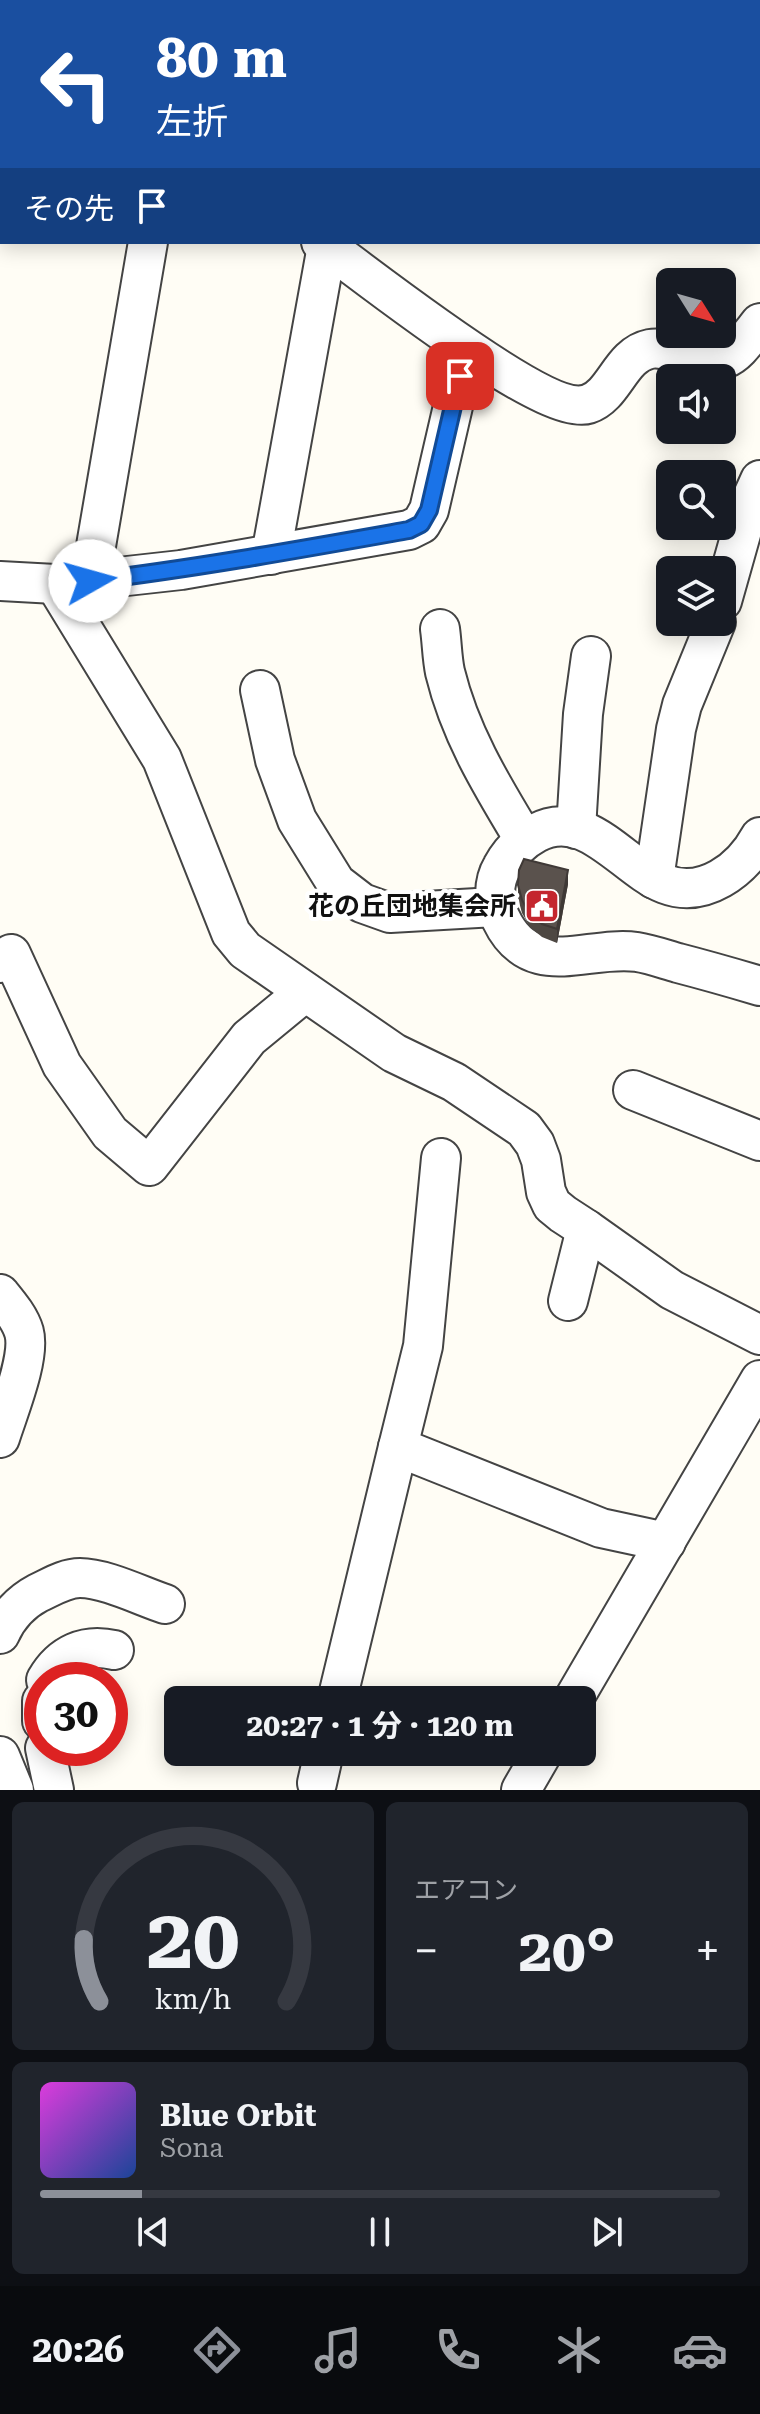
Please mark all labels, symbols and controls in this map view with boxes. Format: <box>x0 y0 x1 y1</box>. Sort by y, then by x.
text: 80 m <box>156 25 287 91</box>
icon: left <box>24 32 128 136</box>
text: 左折 <box>156 101 228 143</box>
icon: arrive <box>130 184 174 228</box>
text: その先 <box>24 191 114 226</box>
north arrow <box>656 268 736 348</box>
map controls <box>656 268 736 636</box>
pin <box>426 342 494 410</box>
icon: arrive <box>438 354 482 398</box>
button: sound <box>656 364 736 444</box>
button: search <box>656 460 736 540</box>
position arrow <box>48 539 132 623</box>
button: layers <box>656 556 736 636</box>
public building icon: 花の丘団地集会所 <box>523 887 561 925</box>
place label: 花の丘団地集会所 <box>308 891 516 921</box>
speed limit sign: 30 <box>24 1662 128 1766</box>
text: 20:27 · 1 分 · 120 m <box>247 1708 513 1743</box>
text: エアコン <box>414 1875 518 1905</box>
text: 20 <box>146 1891 240 1988</box>
text: 20° <box>518 1915 616 1986</box>
text: − <box>414 1925 439 1977</box>
text: + <box>695 1925 720 1977</box>
text: km/h <box>155 1982 231 2016</box>
text: Blue Orbit <box>160 2098 316 2133</box>
text: Sona <box>160 2133 223 2163</box>
icon: previous <box>131 2210 175 2254</box>
icon: pause <box>358 2210 402 2254</box>
icon: next <box>585 2210 629 2254</box>
icon: directions <box>189 2322 245 2378</box>
icon: music <box>310 2322 366 2378</box>
icon: phone <box>430 2322 486 2378</box>
icon: climate <box>551 2322 607 2378</box>
icon: car <box>672 2322 728 2378</box>
text: 20:26 <box>32 2329 124 2371</box>

